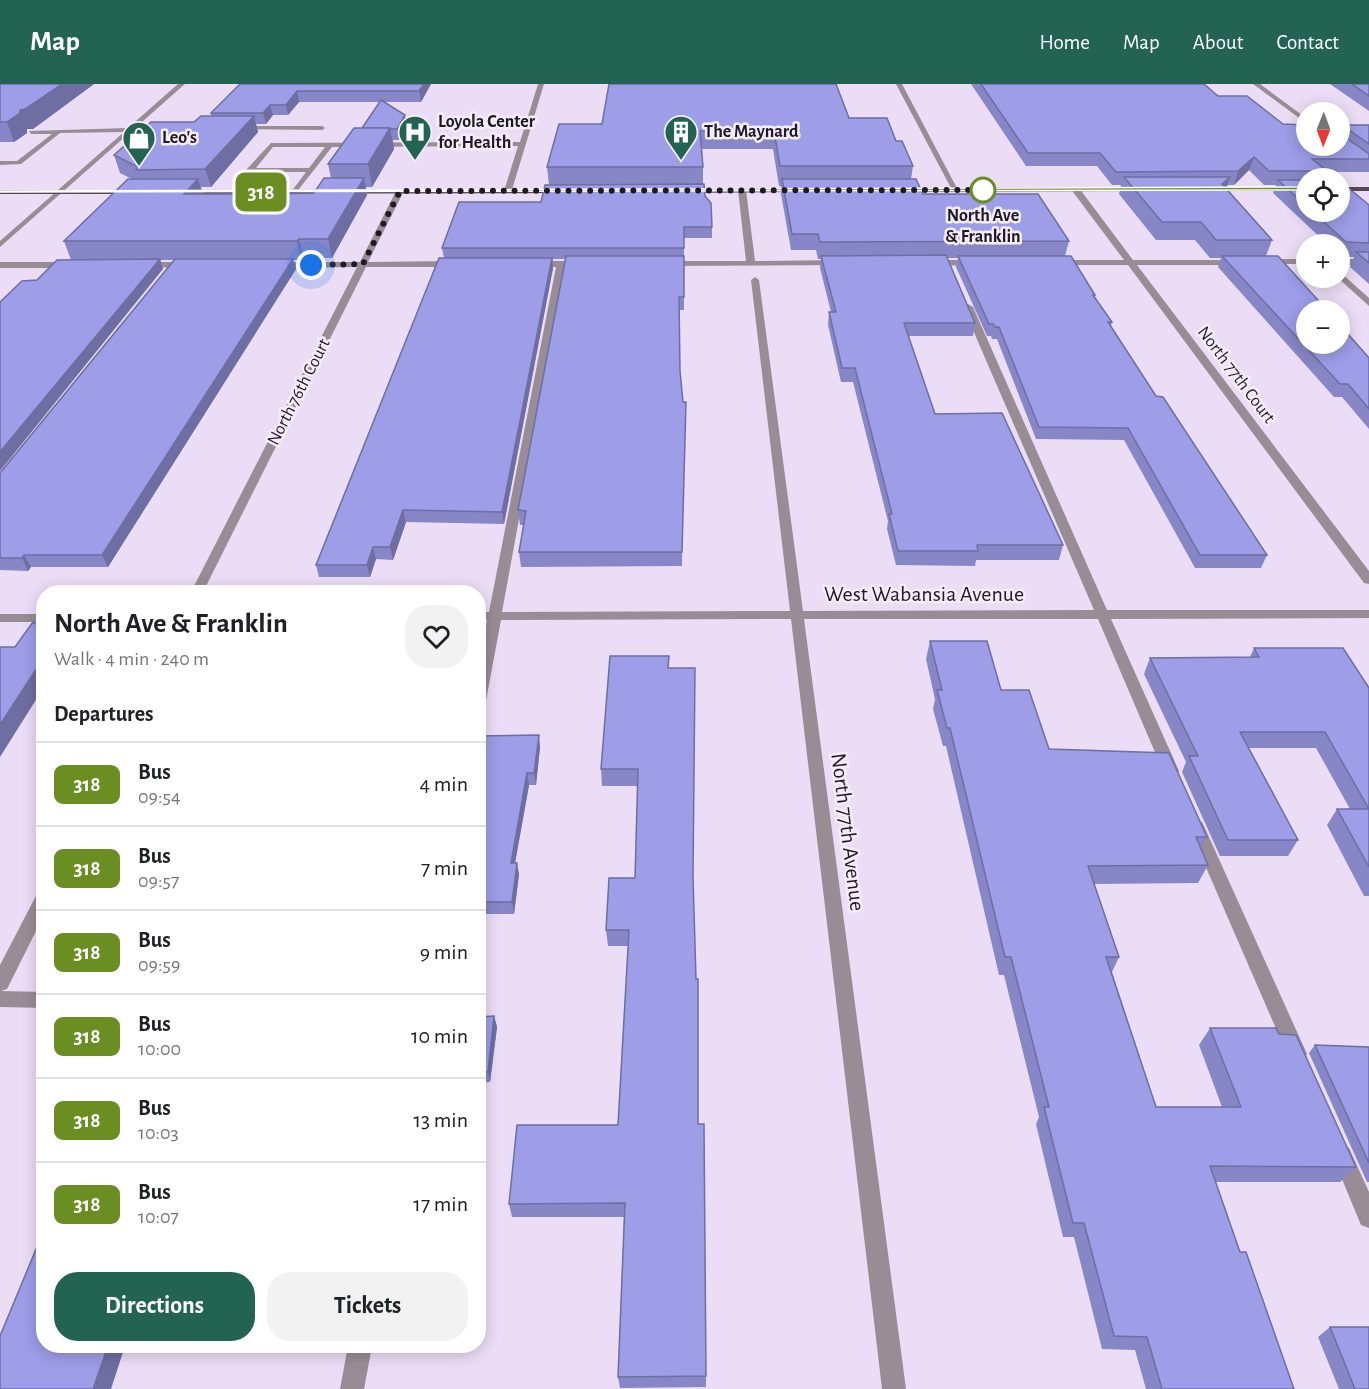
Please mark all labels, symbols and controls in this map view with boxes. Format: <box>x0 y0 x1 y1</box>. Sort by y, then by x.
text: Map <box>30 28 80 56</box>
text: Home <box>1039 32 1090 53</box>
text: Map <box>1123 32 1160 53</box>
text: About <box>1193 32 1243 53</box>
text: Contact <box>1276 32 1339 53</box>
north arrow <box>1296 102 1350 156</box>
map controls <box>1296 102 1350 354</box>
place label: Loyola Center for Health <box>438 113 536 152</box>
hospital icon: Loyola Center for Health <box>397 114 433 161</box>
building icon: The Maynard <box>663 114 699 161</box>
shop icon: Leo's <box>121 120 157 167</box>
place label: The Maynard <box>704 123 799 141</box>
place label: Leo's <box>162 129 197 147</box>
button: locate <box>1296 168 1350 222</box>
line badge: 318 <box>226 172 296 212</box>
marker: North Ave & Franklin <box>970 177 996 203</box>
text: 318 <box>248 182 274 203</box>
place label: North Ave & Franklin <box>945 207 1021 246</box>
button: + <box>1296 234 1350 288</box>
your location <box>296 250 326 280</box>
button: − <box>1296 300 1350 354</box>
street label: North 77th Court <box>1194 323 1278 427</box>
street label: North 76th Court <box>264 336 334 448</box>
street label: West Wabansia Avenue <box>824 583 1024 605</box>
button: heart <box>405 605 468 668</box>
text: North Ave & Franklin <box>54 610 288 638</box>
text: Walk · 4 min · 240 m <box>54 649 209 669</box>
text: Departures <box>54 703 154 725</box>
street label: North 77th Avenue <box>827 752 869 912</box>
text: Bus <box>138 761 171 783</box>
text: 4 min <box>420 773 468 795</box>
text: 318 <box>74 774 100 795</box>
text: 09:54 <box>138 787 181 807</box>
text: Bus <box>138 845 171 867</box>
text: 7 min <box>421 857 468 879</box>
text: 318 <box>74 858 100 879</box>
text: 09:57 <box>138 871 179 891</box>
text: Bus <box>138 929 171 951</box>
text: 9 min <box>420 941 468 963</box>
text: 318 <box>74 942 100 963</box>
text: 09:59 <box>138 955 180 975</box>
text: Bus <box>138 1013 171 1035</box>
text: 10 min <box>411 1025 468 1047</box>
text: 318 <box>74 1026 100 1047</box>
text: 10:00 <box>138 1039 181 1059</box>
text: Bus <box>138 1097 171 1119</box>
text: 13 min <box>413 1109 468 1131</box>
text: 318 <box>74 1110 100 1131</box>
text: 10:03 <box>138 1123 179 1143</box>
text: Bus <box>138 1181 171 1203</box>
text: 17 min <box>413 1193 468 1215</box>
text: 318 <box>74 1194 100 1215</box>
text: 10:07 <box>138 1207 179 1227</box>
button: Directions <box>54 1272 255 1341</box>
button: Tickets <box>267 1272 468 1341</box>

